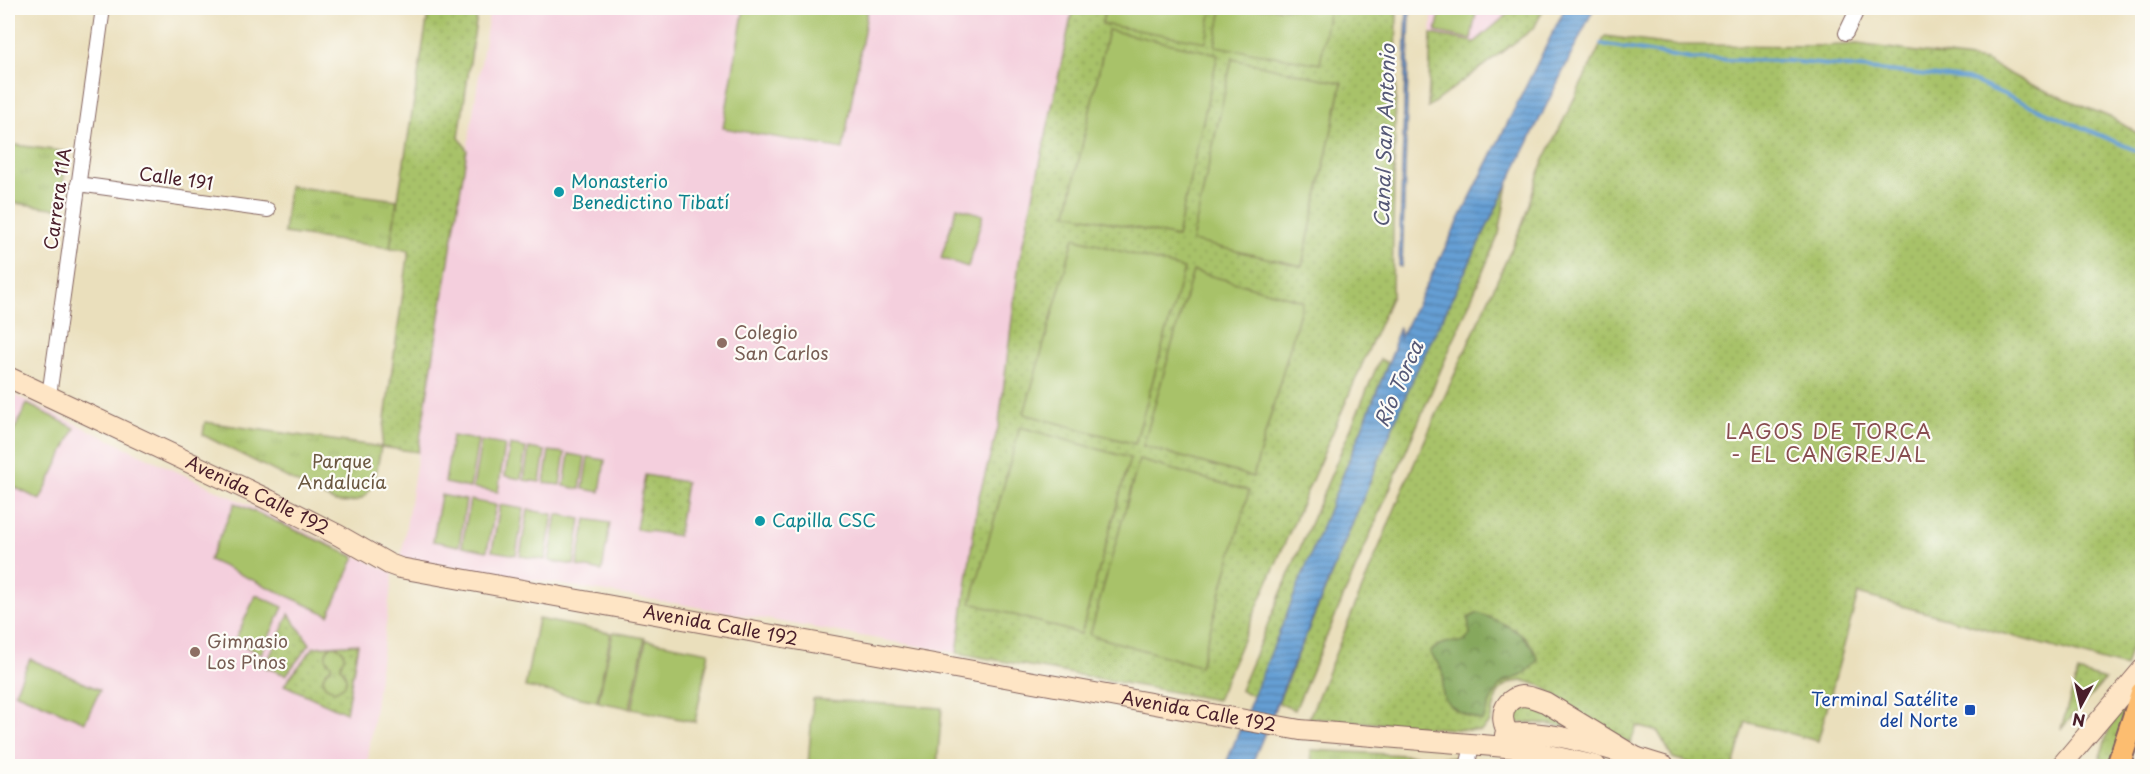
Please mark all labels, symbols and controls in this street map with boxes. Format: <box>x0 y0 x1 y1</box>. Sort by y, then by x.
water label: Canal San Antonio <box>1366 43 1402 228</box>
street label: Carrera 11A <box>36 146 77 252</box>
street label: Calle 191 <box>137 159 215 196</box>
place label: Monasterio Benedictino Tibatí <box>571 167 730 215</box>
marker: Monasterio Benedictino Tibatí <box>552 185 566 199</box>
place label: Colegio San Carlos <box>734 318 828 366</box>
water label: Río Torca <box>1366 335 1431 431</box>
marker: Colegio San Carlos <box>715 336 729 350</box>
district label: LAGOS DE TORCA - EL CANGREJAL <box>1725 416 1933 469</box>
park label: Parque Andalucía <box>298 447 387 495</box>
street label: Avenida Calle 192 <box>182 448 334 540</box>
place label: Capilla CSC <box>772 506 876 533</box>
marker: Capilla CSC <box>753 514 767 528</box>
street label: Avenida Calle 192 <box>641 597 800 651</box>
place label: Gimnasio Los Pinos <box>207 627 288 675</box>
marker: Gimnasio Los Pinos <box>188 645 202 659</box>
north arrow <box>2051 675 2111 735</box>
street label: Avenida Calle 192 <box>1120 683 1279 737</box>
place label: Terminal Satélite del Norte <box>1811 685 1958 733</box>
marker: Terminal Satélite del Norte <box>1963 703 1977 717</box>
text: N <box>2071 708 2087 734</box>

